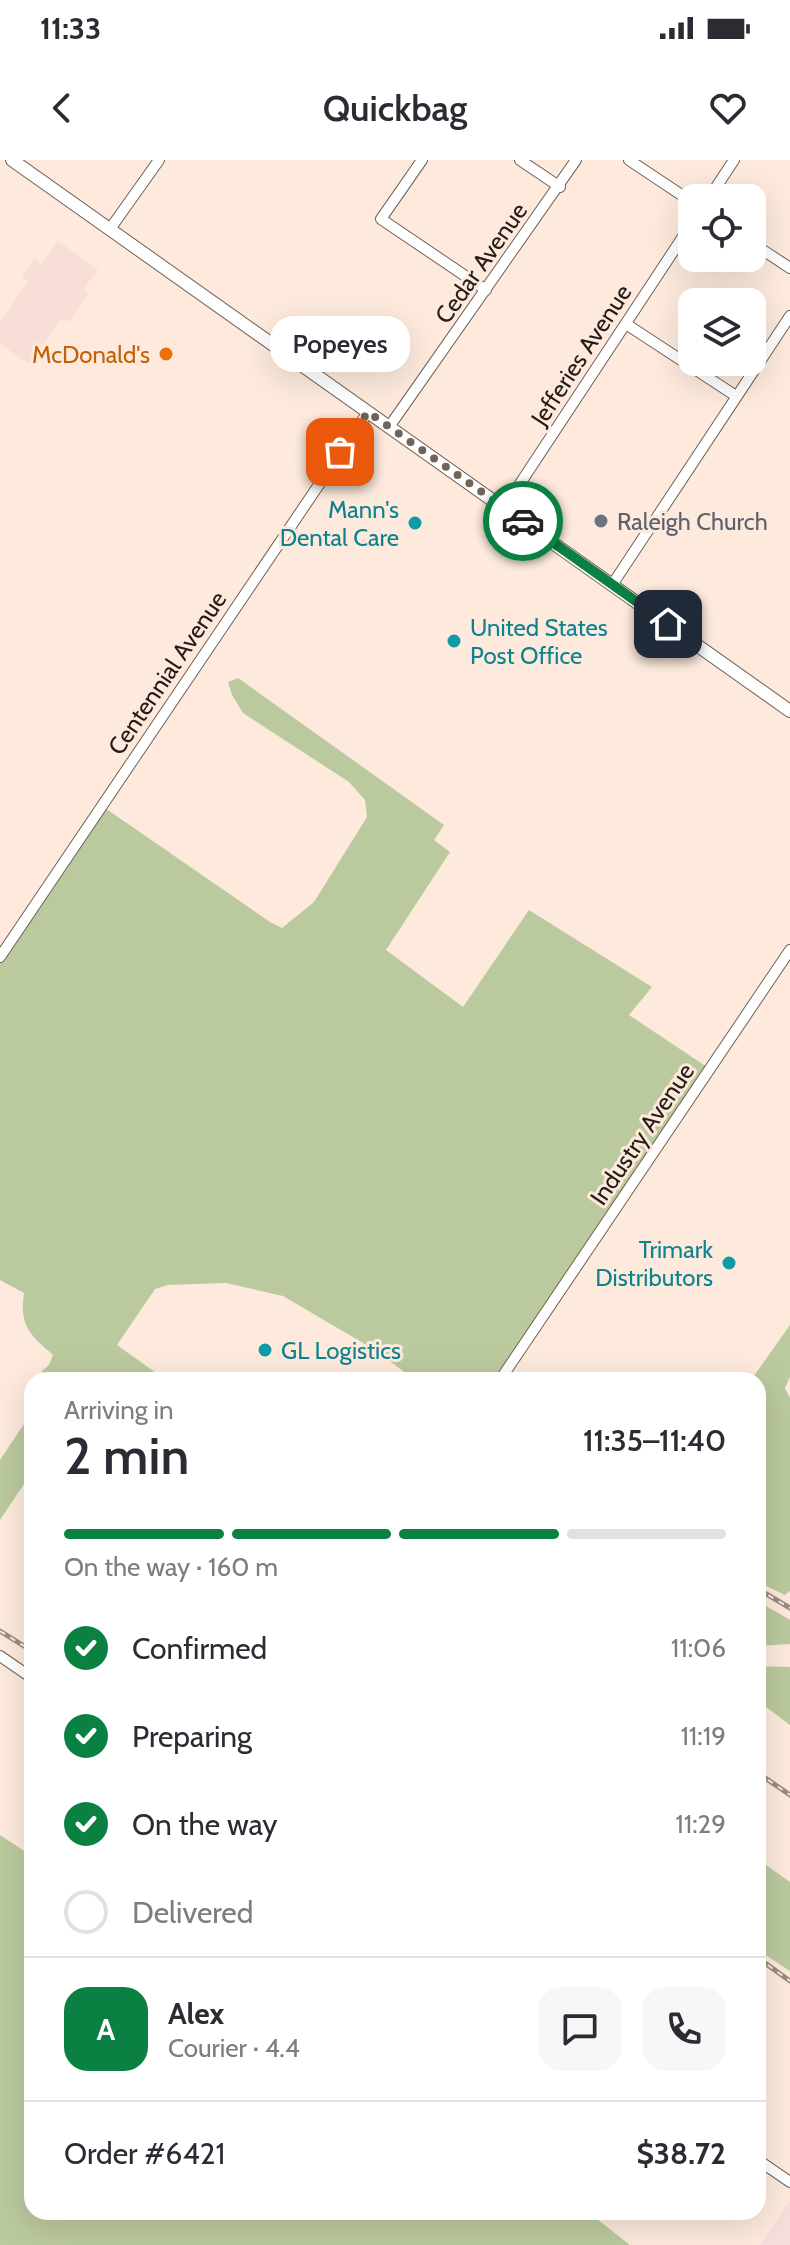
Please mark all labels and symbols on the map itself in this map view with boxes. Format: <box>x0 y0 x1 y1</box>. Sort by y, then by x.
street label: Cedar Avenue <box>429 197 533 329</box>
street label: Jefferies Avenue <box>524 279 637 432</box>
callout: Popeyes <box>270 316 410 372</box>
place label: McDonald's <box>32 340 150 369</box>
marker: McDonald's <box>157 345 175 363</box>
pin <box>306 418 374 486</box>
courier <box>483 481 563 561</box>
place label: Mann's Dental Care <box>280 495 399 552</box>
place label: Raleigh Church <box>617 507 768 536</box>
marker: Raleigh Church <box>592 512 610 530</box>
marker: Mann's Dental Care <box>406 514 424 532</box>
street label: Centennial Avenue <box>102 586 232 760</box>
pin <box>634 590 702 658</box>
place label: United States Post Office <box>470 613 608 670</box>
marker: United States Post Office <box>445 632 463 650</box>
street label: Industry Avenue <box>584 1058 700 1210</box>
place label: Trimark Distributors <box>595 1235 713 1292</box>
marker: Trimark Distributors <box>720 1254 738 1272</box>
place label: GL Logistics <box>281 1336 401 1365</box>
marker: GL Logistics <box>256 1341 274 1359</box>

